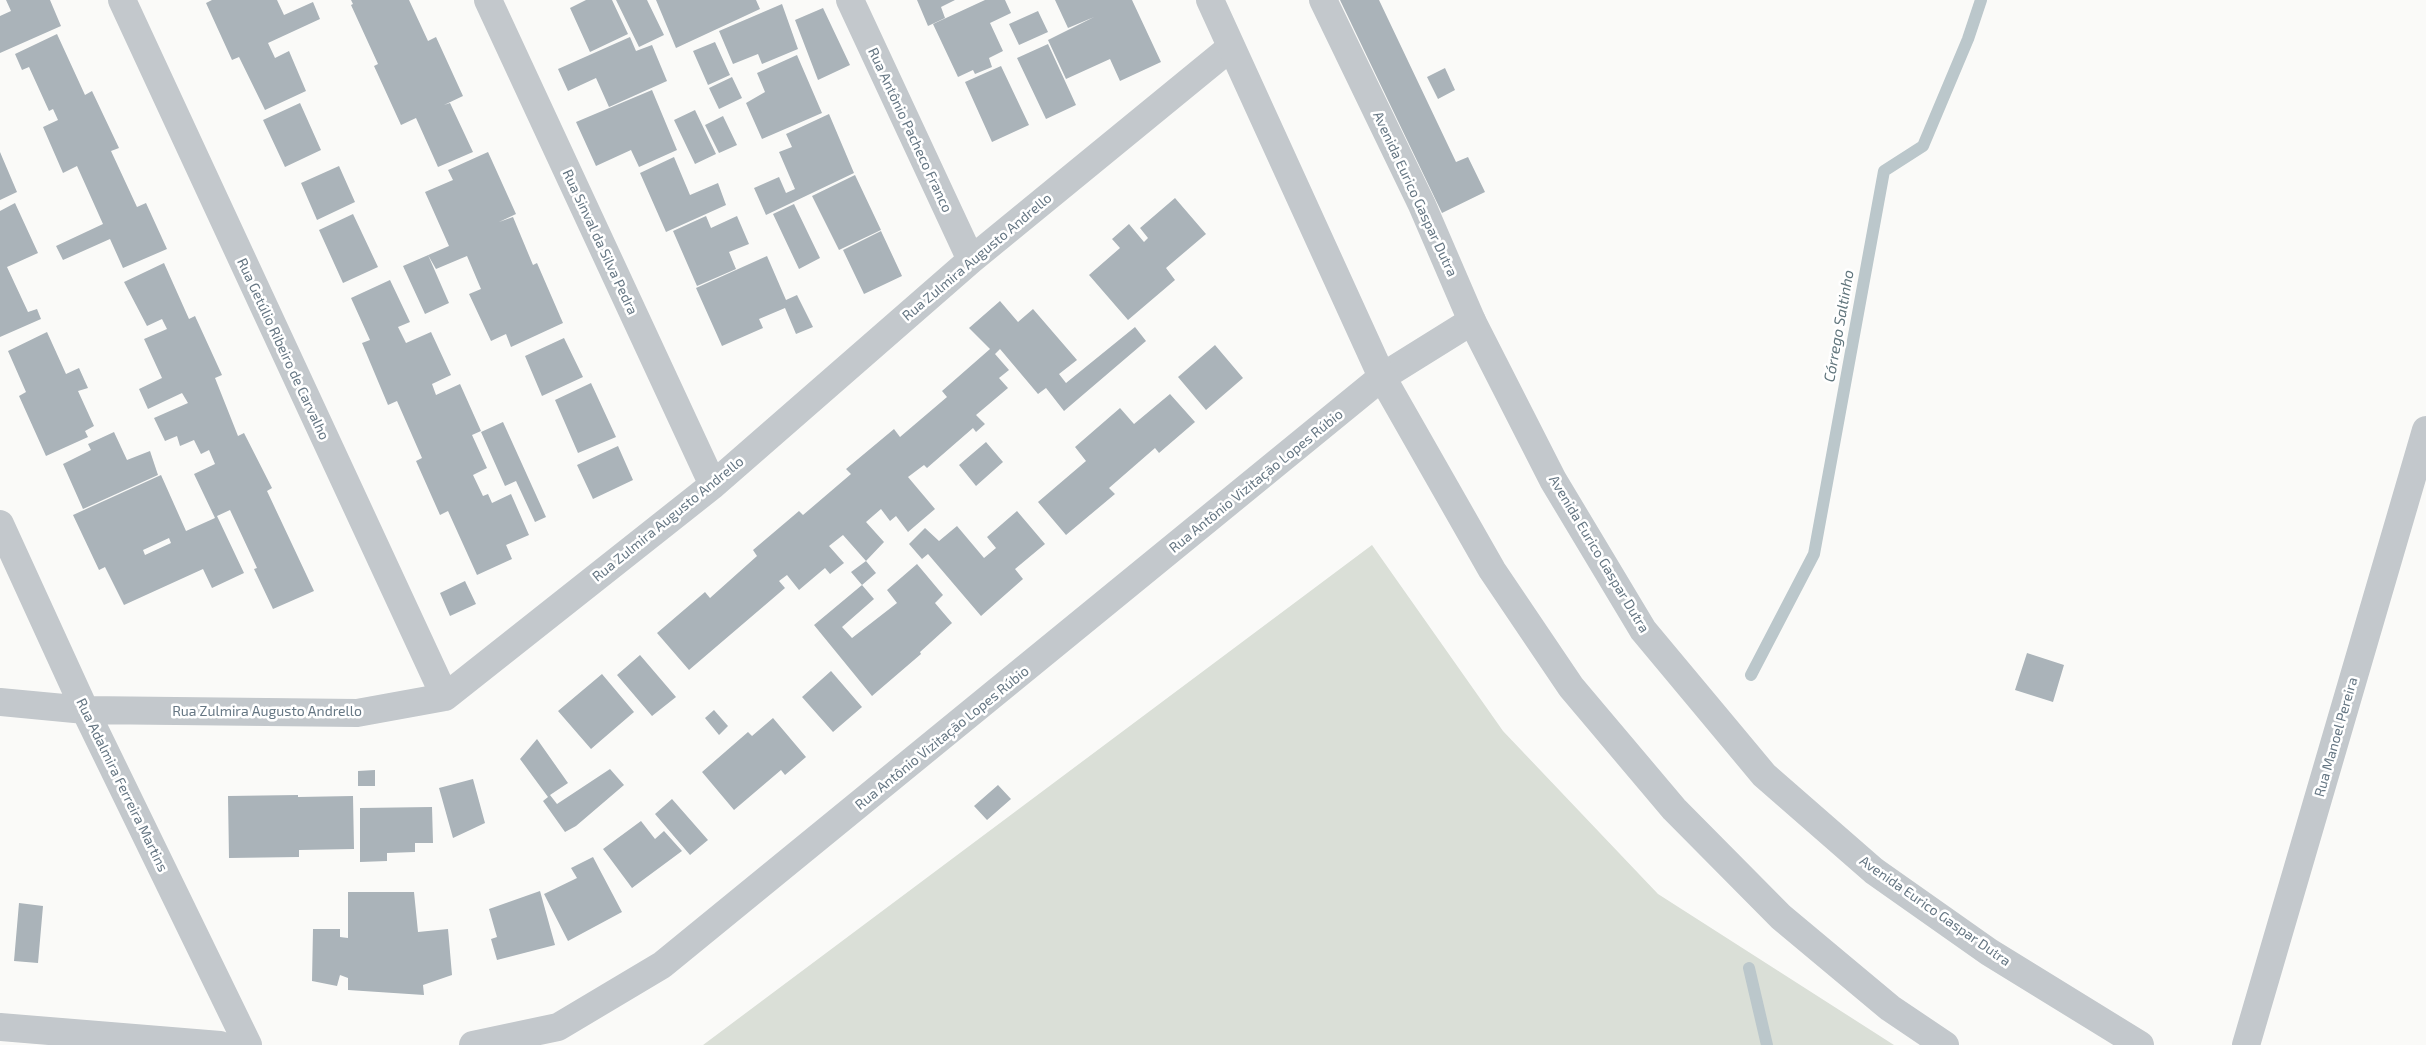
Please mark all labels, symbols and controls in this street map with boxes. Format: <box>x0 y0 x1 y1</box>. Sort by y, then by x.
street label: Rua Antônio Pacheco Franco <box>864 45 956 215</box>
street label: Avenida Eurico Gaspar Dutra <box>1369 109 1461 279</box>
street label: Rua Sinval da Silva Pedra <box>559 167 641 317</box>
street label: Rua Zulmira Augusto Andrello <box>899 190 1055 324</box>
street label: Rua Getúlio Ribeiro de Carvalho <box>233 255 333 443</box>
water label: Córrego Saltinho <box>1820 269 1858 383</box>
street label: Rua Antônio Vizitação Lopes Rúbio <box>1166 406 1346 556</box>
street label: Rua Zulmira Augusto Andrello <box>589 453 747 585</box>
street label: Avenida Eurico Gaspar Dutra <box>1545 472 1653 636</box>
street label: Rua Antônio Vizitação Lopes Rúbio <box>852 663 1032 813</box>
street label: Rua Manoel Pereira <box>2311 675 2361 799</box>
street label: Rua Adalmira Ferreira Martins <box>73 695 171 875</box>
street label: Rua Zulmira Augusto Andrello <box>172 703 362 719</box>
street label: Avenida Eurico Gaspar Dutra <box>1856 852 2014 970</box>

